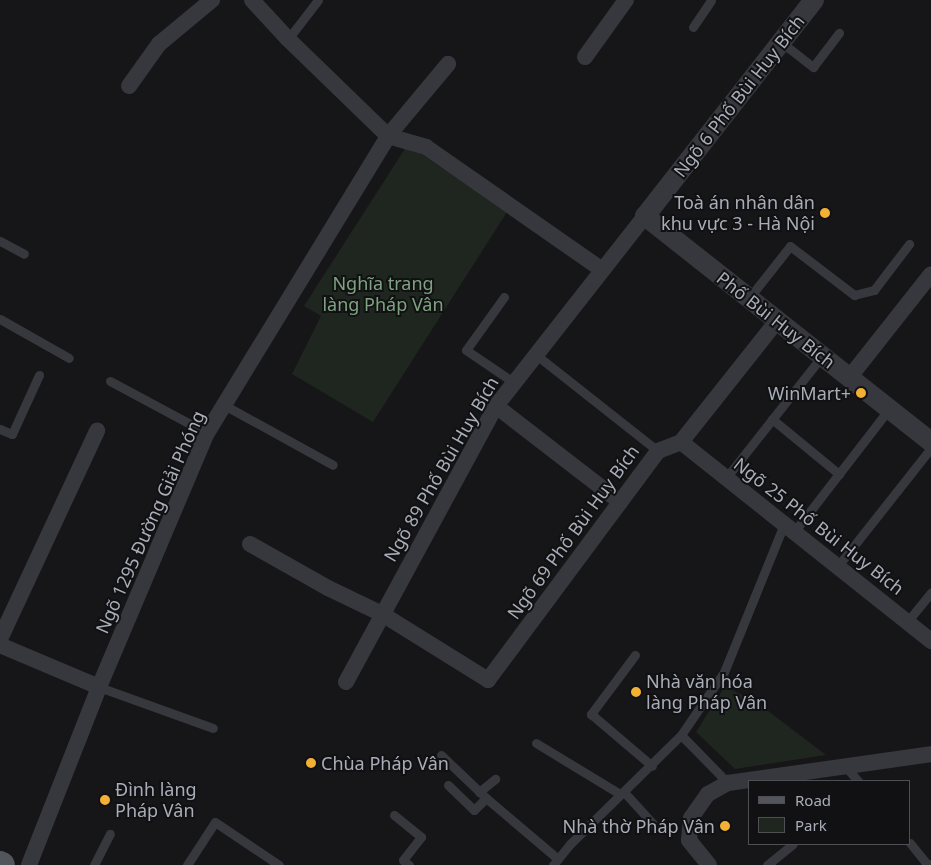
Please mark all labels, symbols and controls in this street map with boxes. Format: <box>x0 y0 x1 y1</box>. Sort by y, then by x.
street label: Ngõ 6 Phố Bùi Huy Bích <box>669 11 809 181</box>
place label: Toà án nhân dân khu vực 3 - Hà Nội <box>661 192 815 234</box>
marker: Toà án nhân dân khu vực 3 - Hà Nội <box>819 207 831 219</box>
street label: Phố Bùi Huy Bích <box>713 267 839 373</box>
park label: Nghĩa trang làng Pháp Vân <box>322 273 444 316</box>
street label: Ngõ 89 Phố Bùi Huy Bích <box>379 373 503 565</box>
place label: WinMart+ <box>768 382 851 404</box>
marker: WinMart+ <box>855 387 867 399</box>
street label: Ngõ 1295 Đường Giải Phóng <box>91 407 209 637</box>
street label: Ngõ 69 Phố Bùi Huy Bích <box>503 441 643 623</box>
street label: Ngõ 25 Phố Bùi Huy Bích <box>730 453 908 599</box>
place label: Nhà văn hóa làng Pháp Vân <box>646 671 767 714</box>
marker: Nhà văn hóa làng Pháp Vân <box>630 686 642 698</box>
place label: Chùa Pháp Vân <box>321 752 449 774</box>
marker: Chùa Pháp Vân <box>305 757 317 769</box>
place label: Đình làng Pháp Vân <box>115 779 197 822</box>
legend <box>748 780 911 845</box>
text: Road <box>795 790 831 810</box>
marker: Đình làng Pháp Vân <box>99 794 111 806</box>
place label: Nhà thờ Pháp Vân <box>563 815 715 837</box>
text: Park <box>795 815 827 835</box>
marker: Nhà thờ Pháp Vân <box>719 820 731 832</box>

